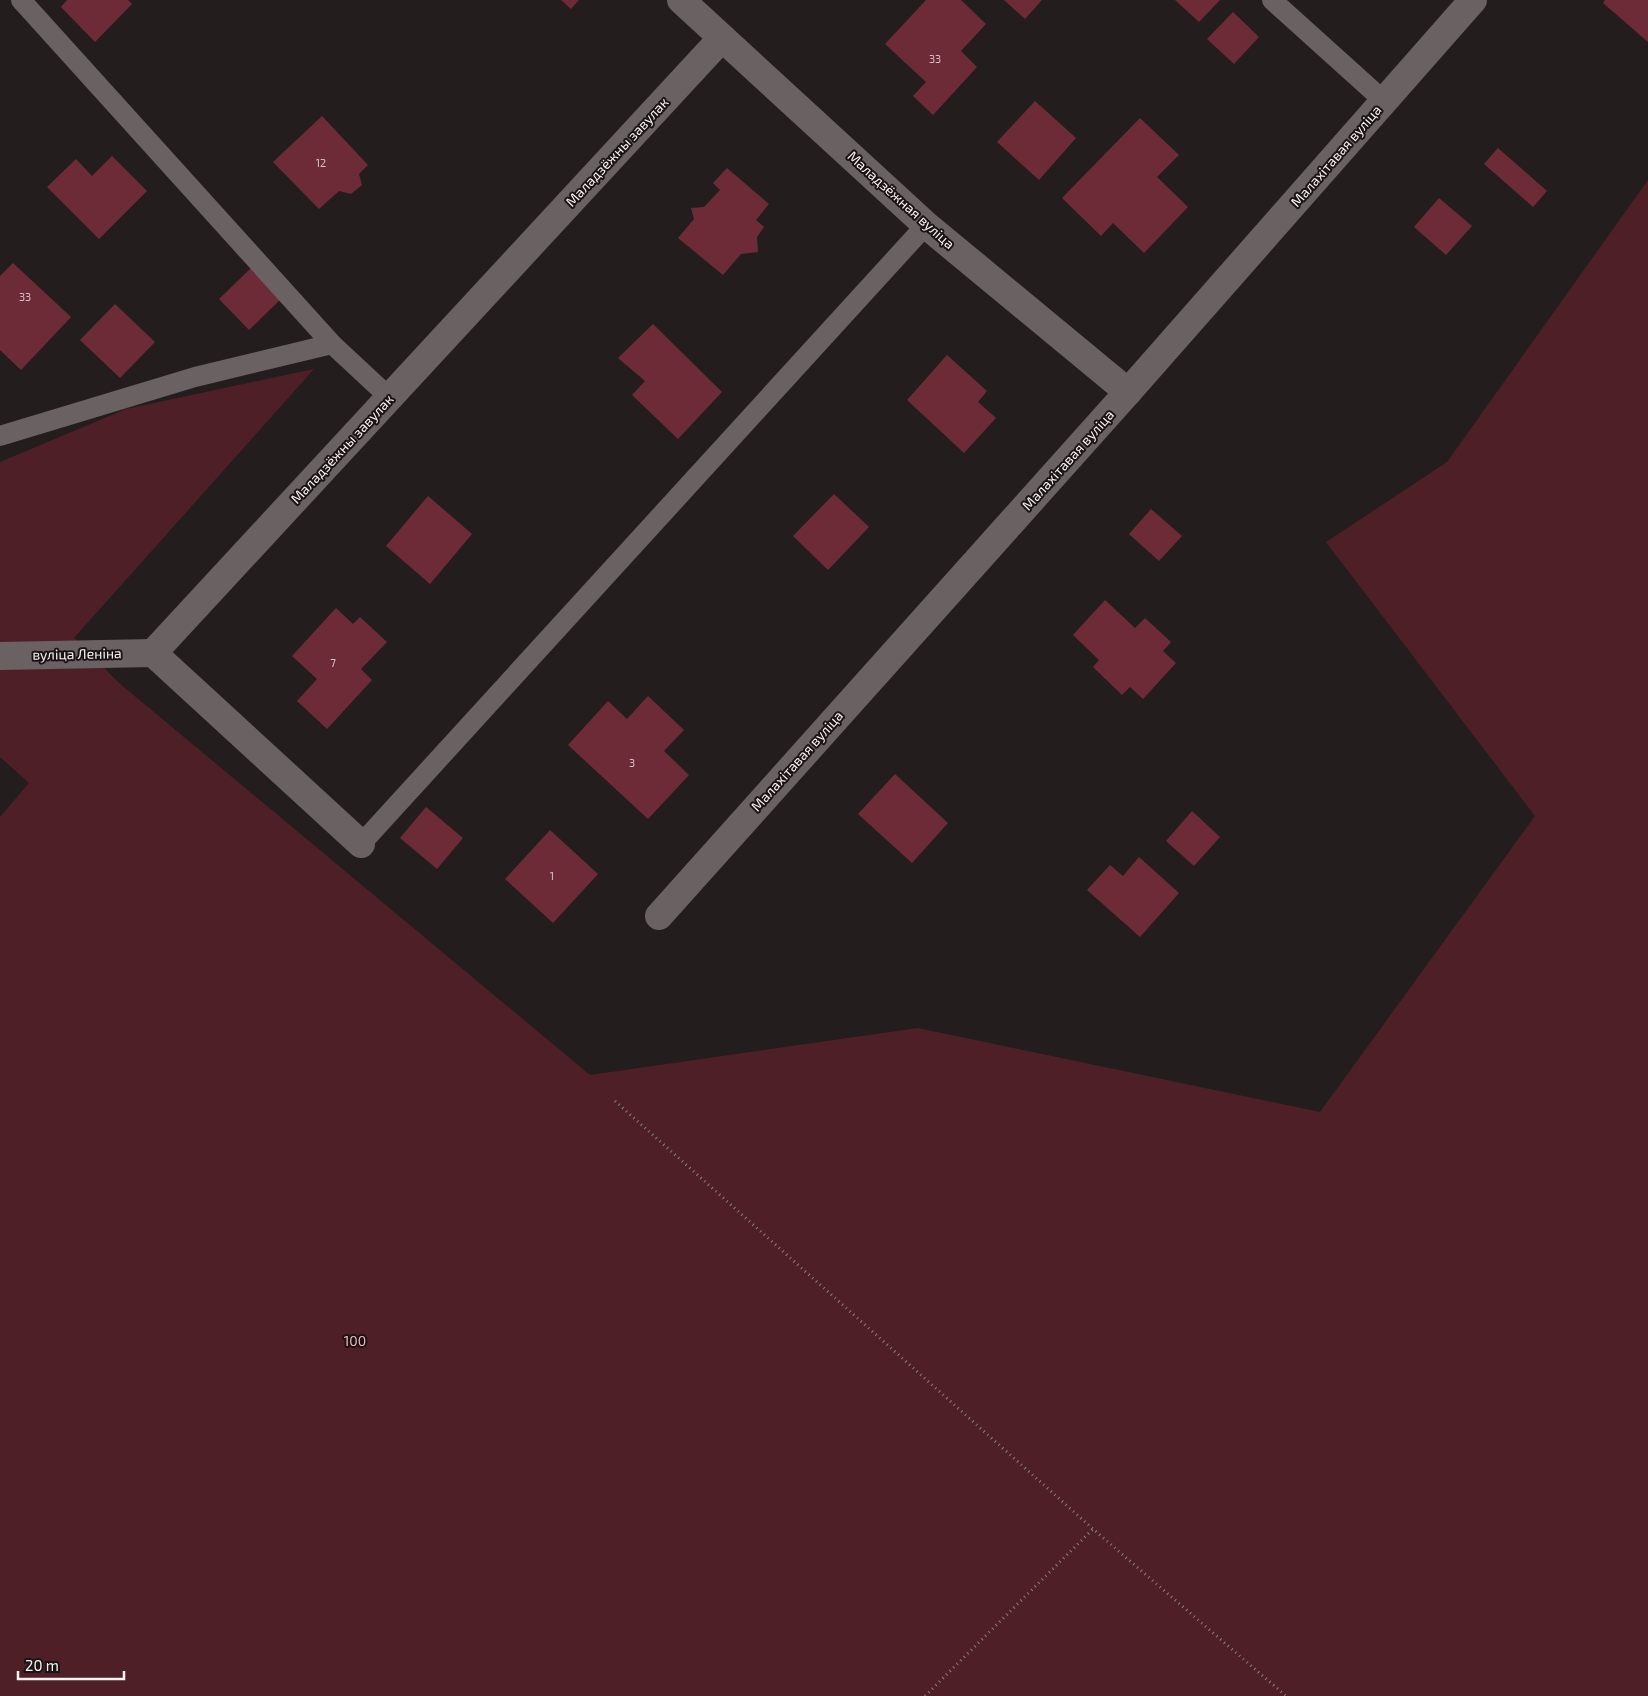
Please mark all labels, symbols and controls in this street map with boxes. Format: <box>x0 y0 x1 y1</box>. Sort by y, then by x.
house number: 33 <box>929 52 941 65</box>
street label: Маладзёжны завулак <box>562 93 672 210</box>
street label: Малахітавая вуліца <box>1287 101 1384 210</box>
street label: Маладзёжная вуліца <box>844 147 958 252</box>
house number: 12 <box>316 156 326 169</box>
house number: 33 <box>19 290 31 303</box>
street label: Маладзёжны завулак <box>287 390 397 507</box>
street label: Малахітавая вуліца <box>1018 406 1117 513</box>
street label: вуліца Леніна <box>32 644 122 663</box>
house number: 7 <box>330 656 336 669</box>
street label: Малахітавая вуліца <box>747 707 846 814</box>
house number: 3 <box>629 756 635 769</box>
house number: 1 <box>550 869 554 882</box>
park label: 100 <box>344 1332 366 1349</box>
scale bar <box>18 1648 124 1680</box>
text: 20 m <box>25 1656 59 1674</box>

